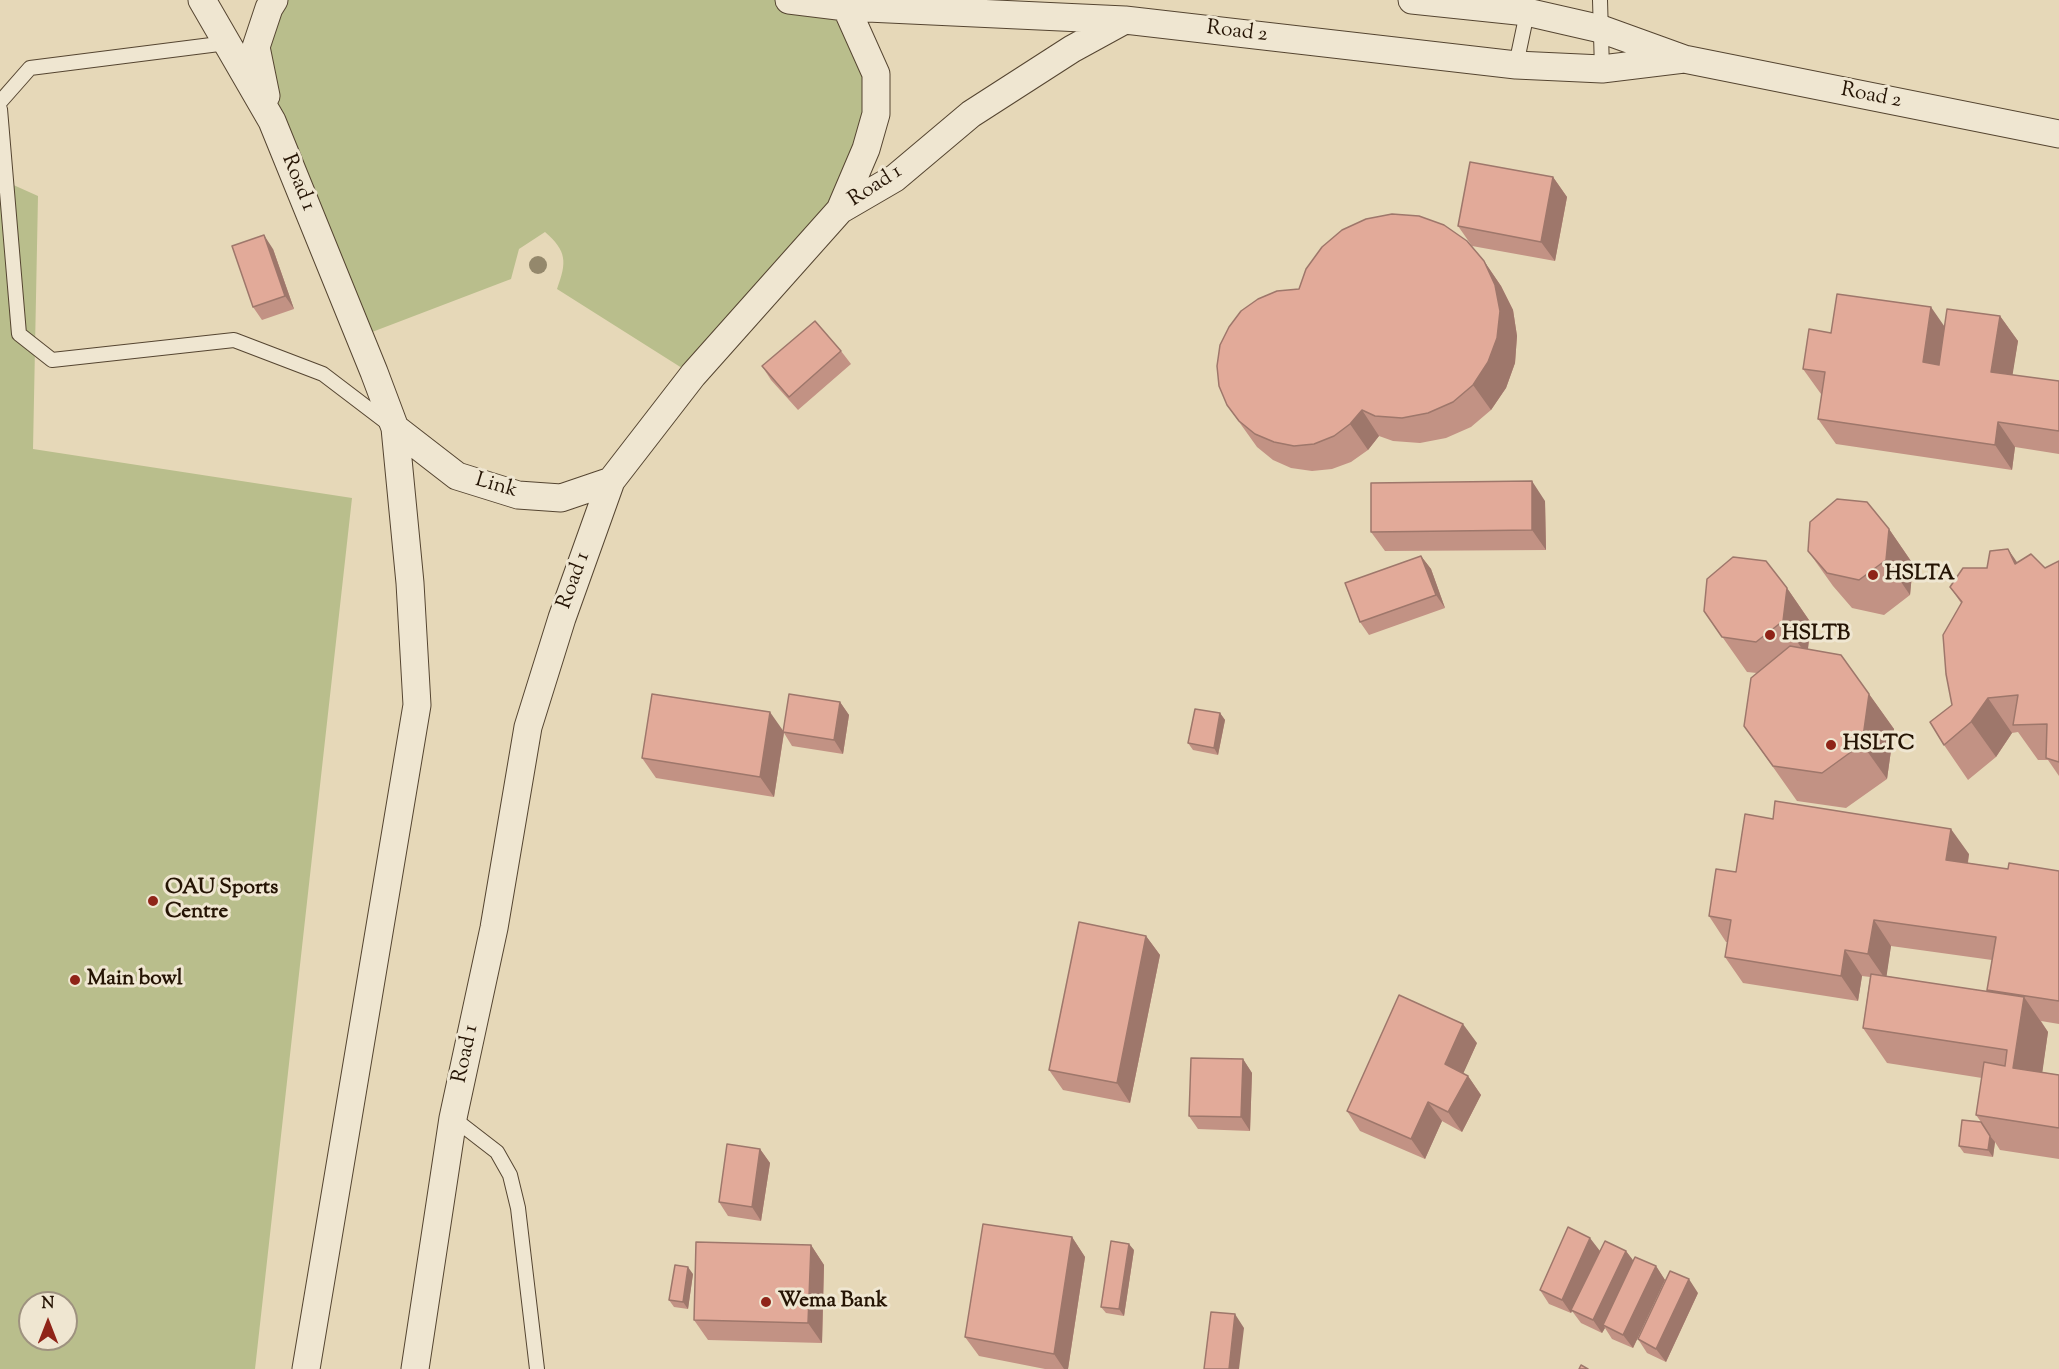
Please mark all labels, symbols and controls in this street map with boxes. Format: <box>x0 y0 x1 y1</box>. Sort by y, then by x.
street label: Road 2 <box>1205 17 1269 49</box>
street label: Road 2 <box>1838 79 1904 115</box>
street label: Road 1 <box>274 151 320 215</box>
street label: Road 1 <box>844 160 908 214</box>
street label: Link <box>472 469 520 505</box>
street label: Road 1 <box>553 549 597 613</box>
place label: HSLTA <box>1885 562 1955 588</box>
marker: HSLTA <box>1866 568 1880 582</box>
place label: HSLTB <box>1782 622 1850 648</box>
marker: HSLTB <box>1763 628 1777 642</box>
place label: HSLTC <box>1843 732 1915 758</box>
marker: HSLTC <box>1824 738 1838 752</box>
place label: OAU Sports Centre <box>165 876 278 926</box>
marker: OAU Sports Centre <box>146 894 160 908</box>
place label: Main bowl <box>87 967 183 993</box>
marker: Main bowl <box>68 973 82 987</box>
street label: Road 1 <box>449 1023 485 1085</box>
place label: Wema Bank <box>778 1289 887 1315</box>
north arrow <box>18 1291 78 1351</box>
text: N <box>42 1293 54 1316</box>
marker: Wema Bank <box>759 1295 773 1309</box>

